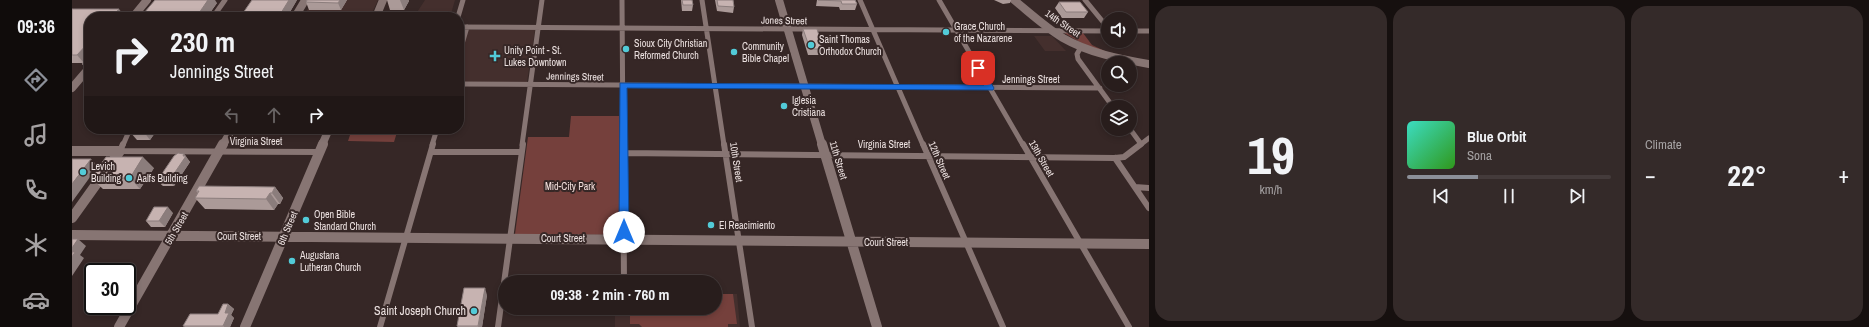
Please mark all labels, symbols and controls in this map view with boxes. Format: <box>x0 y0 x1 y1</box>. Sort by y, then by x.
street label: 14th Street <box>1042 7 1084 40</box>
map controls <box>1101 12 1137 136</box>
button: sound <box>1101 12 1137 48</box>
text: 09:36 <box>17 14 55 39</box>
street label: Jones Street <box>761 14 808 27</box>
place label: Grace Church of the Nazarene <box>954 20 1013 45</box>
text: 230 m <box>170 23 235 61</box>
marker: Grace Church of the Nazarene <box>941 27 951 37</box>
icon: right <box>104 28 156 80</box>
place label: Saint Thomas Orthodox Church <box>819 33 881 58</box>
place label: Sioux City Christian Reformed Church <box>634 37 707 62</box>
place label: Community Bible Chapel <box>742 40 789 65</box>
marker: Saint Thomas Orthodox Church <box>806 40 816 50</box>
place label: Unity Point - St. Lukes Downtown <box>504 44 566 69</box>
marker: Sioux City Christian Reformed Church <box>621 44 631 54</box>
marker: Community Bible Chapel <box>729 47 739 57</box>
marker: Unity Point - St. Lukes Downtown <box>489 50 501 62</box>
pin <box>961 51 995 85</box>
button: search <box>1101 56 1137 92</box>
icon: arrive <box>967 57 989 79</box>
text: Jennings Street <box>170 59 273 84</box>
icon: directions <box>22 66 50 94</box>
street label: Jennings Street <box>546 69 605 84</box>
street label: Jennings Street <box>1002 73 1060 86</box>
place label: Iglesia Cristiana <box>792 94 826 119</box>
button: layers <box>1101 100 1137 136</box>
marker: Iglesia Cristiana <box>779 101 789 111</box>
icon: left <box>221 104 243 126</box>
icon: ahead <box>263 104 285 126</box>
icon: right <box>305 104 327 126</box>
text: 19 <box>1247 120 1295 190</box>
icon: music <box>22 121 50 149</box>
text: Blue Orbit <box>1467 126 1526 147</box>
street label: Virginia Street <box>230 135 283 148</box>
text: Climate <box>1645 136 1682 153</box>
street label: Virginia Street <box>858 138 911 151</box>
street label: 13th Street <box>1026 138 1058 179</box>
street label: 11th Street <box>827 139 851 182</box>
street label: 12th Street <box>925 139 954 182</box>
street label: 10th Street <box>727 141 746 184</box>
text: Sona <box>1467 147 1492 164</box>
text: 22° <box>1727 155 1767 195</box>
place label: Levich Building <box>91 160 122 185</box>
text: − <box>1645 160 1656 190</box>
text: + <box>1838 160 1849 190</box>
marker: Levich Building <box>78 167 88 177</box>
place label: Aalfs Building <box>136 172 188 185</box>
marker: Aalfs Building <box>124 173 134 183</box>
icon: phone <box>22 176 50 204</box>
park label: Mid-City Park <box>545 180 596 193</box>
text: km/h <box>1259 181 1283 198</box>
icon: previous <box>1430 185 1452 207</box>
icon: pause <box>1498 185 1520 207</box>
icon: next <box>1566 185 1588 207</box>
place label: Open Bible Standard Church <box>314 208 376 233</box>
street label: 5th Street <box>162 209 191 247</box>
street label: 6th Street <box>275 209 301 247</box>
position arrow <box>603 211 645 253</box>
marker: Open Bible Standard Church <box>301 215 311 225</box>
place label: El Reacimiento <box>719 219 775 232</box>
marker: El Reacimiento <box>706 220 716 230</box>
street label: Court Street <box>217 230 262 243</box>
icon: climate <box>22 231 50 259</box>
street label: Court Street <box>541 232 586 245</box>
street label: Court Street <box>864 236 909 249</box>
place label: Augustana Lutheran Church <box>299 249 361 274</box>
marker: Augustana Lutheran Church <box>287 256 297 266</box>
speed limit sign: 30 <box>84 263 136 315</box>
text: 09:38 · 2 min · 760 m <box>551 284 669 305</box>
icon: car <box>22 286 50 314</box>
place label: Saint Joseph Church <box>374 303 466 319</box>
marker: Saint Joseph Church <box>469 306 479 316</box>

